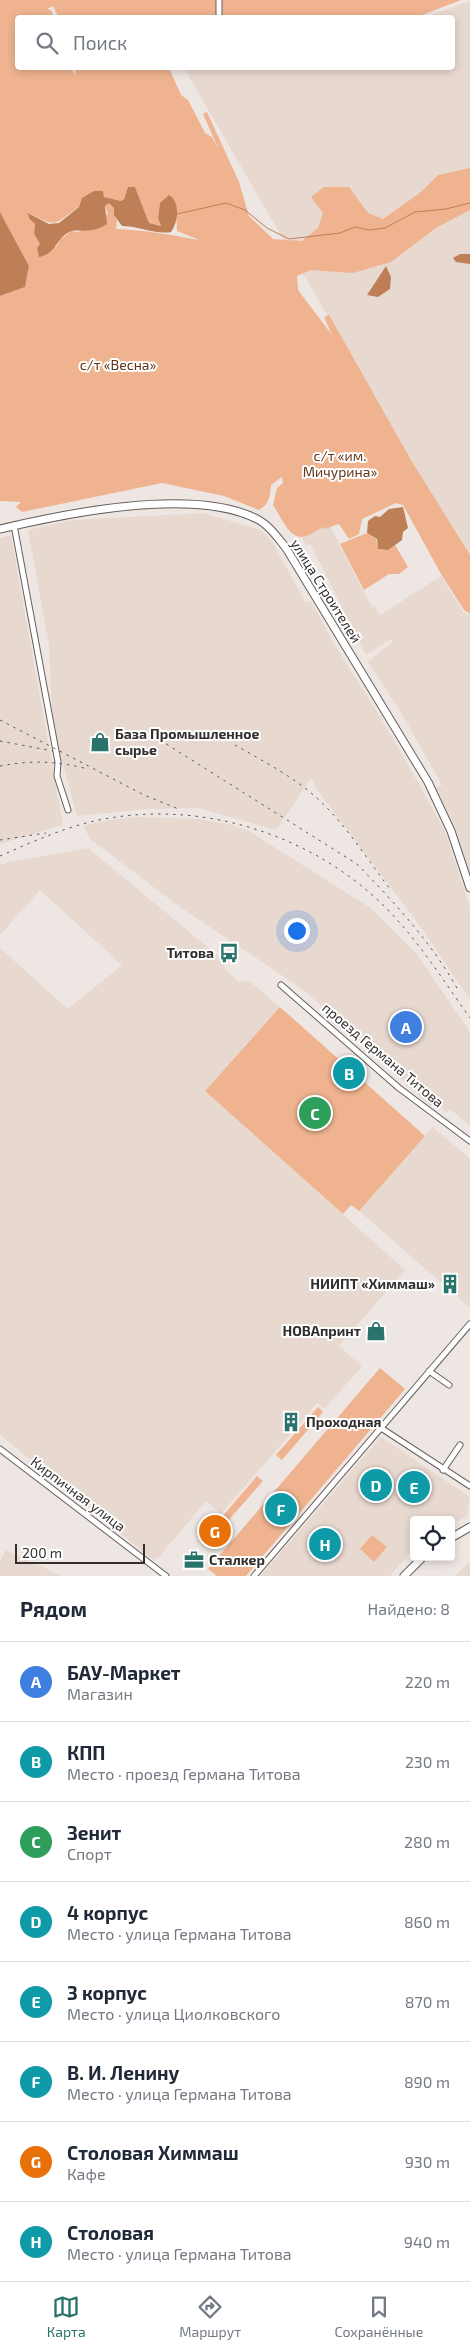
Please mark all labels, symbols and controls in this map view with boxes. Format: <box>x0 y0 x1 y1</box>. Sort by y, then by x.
search box <box>15 15 455 70</box>
icon: search <box>33 29 61 57</box>
text: Поиск <box>73 31 127 54</box>
park label: с/т «Весна» <box>80 356 157 373</box>
park label: с/т «им. Мичурина» <box>303 447 377 480</box>
street label: улица Строителей <box>288 536 365 646</box>
place label: База Промышленное сырье <box>115 725 260 758</box>
shop icon: База Промышленное сырье <box>89 731 111 753</box>
your location <box>284 918 310 944</box>
bus stop icon: Титова <box>218 942 240 964</box>
place label: Титова <box>167 944 214 961</box>
street label: проезд Германа Титова <box>319 999 448 1110</box>
pin: A <box>390 1008 422 1046</box>
pin: B <box>333 1054 365 1092</box>
pin: C <box>299 1094 331 1132</box>
building icon: НИИПТ «Химмаш» <box>439 1273 461 1295</box>
place label: НИИПТ «Химмаш» <box>310 1275 435 1292</box>
shop icon: НОВАпринт <box>365 1320 387 1342</box>
place label: НОВАпринт <box>282 1322 361 1339</box>
building icon: Проходная <box>280 1411 302 1433</box>
place label: Проходная <box>306 1413 381 1430</box>
street label: Кирпичная улица <box>28 1452 129 1535</box>
pin: D <box>360 1466 392 1504</box>
pin: E <box>398 1468 430 1506</box>
pin: F <box>265 1490 297 1528</box>
pin: G <box>199 1512 231 1550</box>
map controls <box>410 1516 455 1561</box>
button: locate <box>410 1516 455 1561</box>
pin: H <box>309 1525 341 1563</box>
scale bar <box>15 1541 145 1564</box>
text: 200 m <box>22 1544 62 1561</box>
office icon: Сталкер <box>183 1549 205 1571</box>
place label: Сталкер <box>209 1551 265 1568</box>
text: Рядом <box>20 1596 87 1621</box>
text: Найдено: 8 <box>368 1599 450 1618</box>
text: БАУ-Маркет <box>67 1661 181 1684</box>
text: A <box>31 1672 41 1691</box>
text: 220 m <box>405 1672 450 1691</box>
text: Магазин <box>67 1684 133 1703</box>
text: КПП <box>67 1741 106 1764</box>
text: B <box>31 1752 41 1771</box>
text: 230 m <box>405 1752 450 1771</box>
text: Место · проезд Германа Титова <box>67 1764 301 1783</box>
text: Зенит <box>67 1821 121 1844</box>
text: C <box>31 1832 41 1851</box>
text: 280 m <box>404 1832 450 1851</box>
text: Спорт <box>67 1844 112 1863</box>
text: 4 корпус <box>67 1901 148 1924</box>
text: D <box>31 1912 41 1931</box>
text: 860 m <box>404 1912 450 1931</box>
text: Место · улица Германа Титова <box>67 1924 292 1943</box>
text: 3 корпус <box>67 1981 147 2004</box>
text: E <box>31 1992 41 2011</box>
text: 870 m <box>405 1992 450 2011</box>
text: Место · улица Циолковского <box>67 2004 280 2023</box>
text: В. И. Ленину <box>67 2061 179 2084</box>
text: F <box>32 2072 40 2091</box>
text: 890 m <box>404 2072 450 2091</box>
text: Место · улица Германа Титова <box>67 2084 292 2103</box>
text: Столовая Химмаш <box>67 2141 239 2164</box>
text: G <box>31 2152 41 2171</box>
text: 930 m <box>405 2152 450 2171</box>
text: Кафе <box>67 2164 106 2183</box>
text: Столовая <box>67 2221 154 2244</box>
text: H <box>30 2232 42 2251</box>
text: 940 m <box>404 2232 450 2251</box>
text: Место · улица Германа Титова <box>67 2244 292 2263</box>
tab: Карта <box>47 2293 86 2340</box>
tab: Маршрут <box>179 2293 241 2340</box>
tab: Сохранённые <box>335 2293 423 2340</box>

